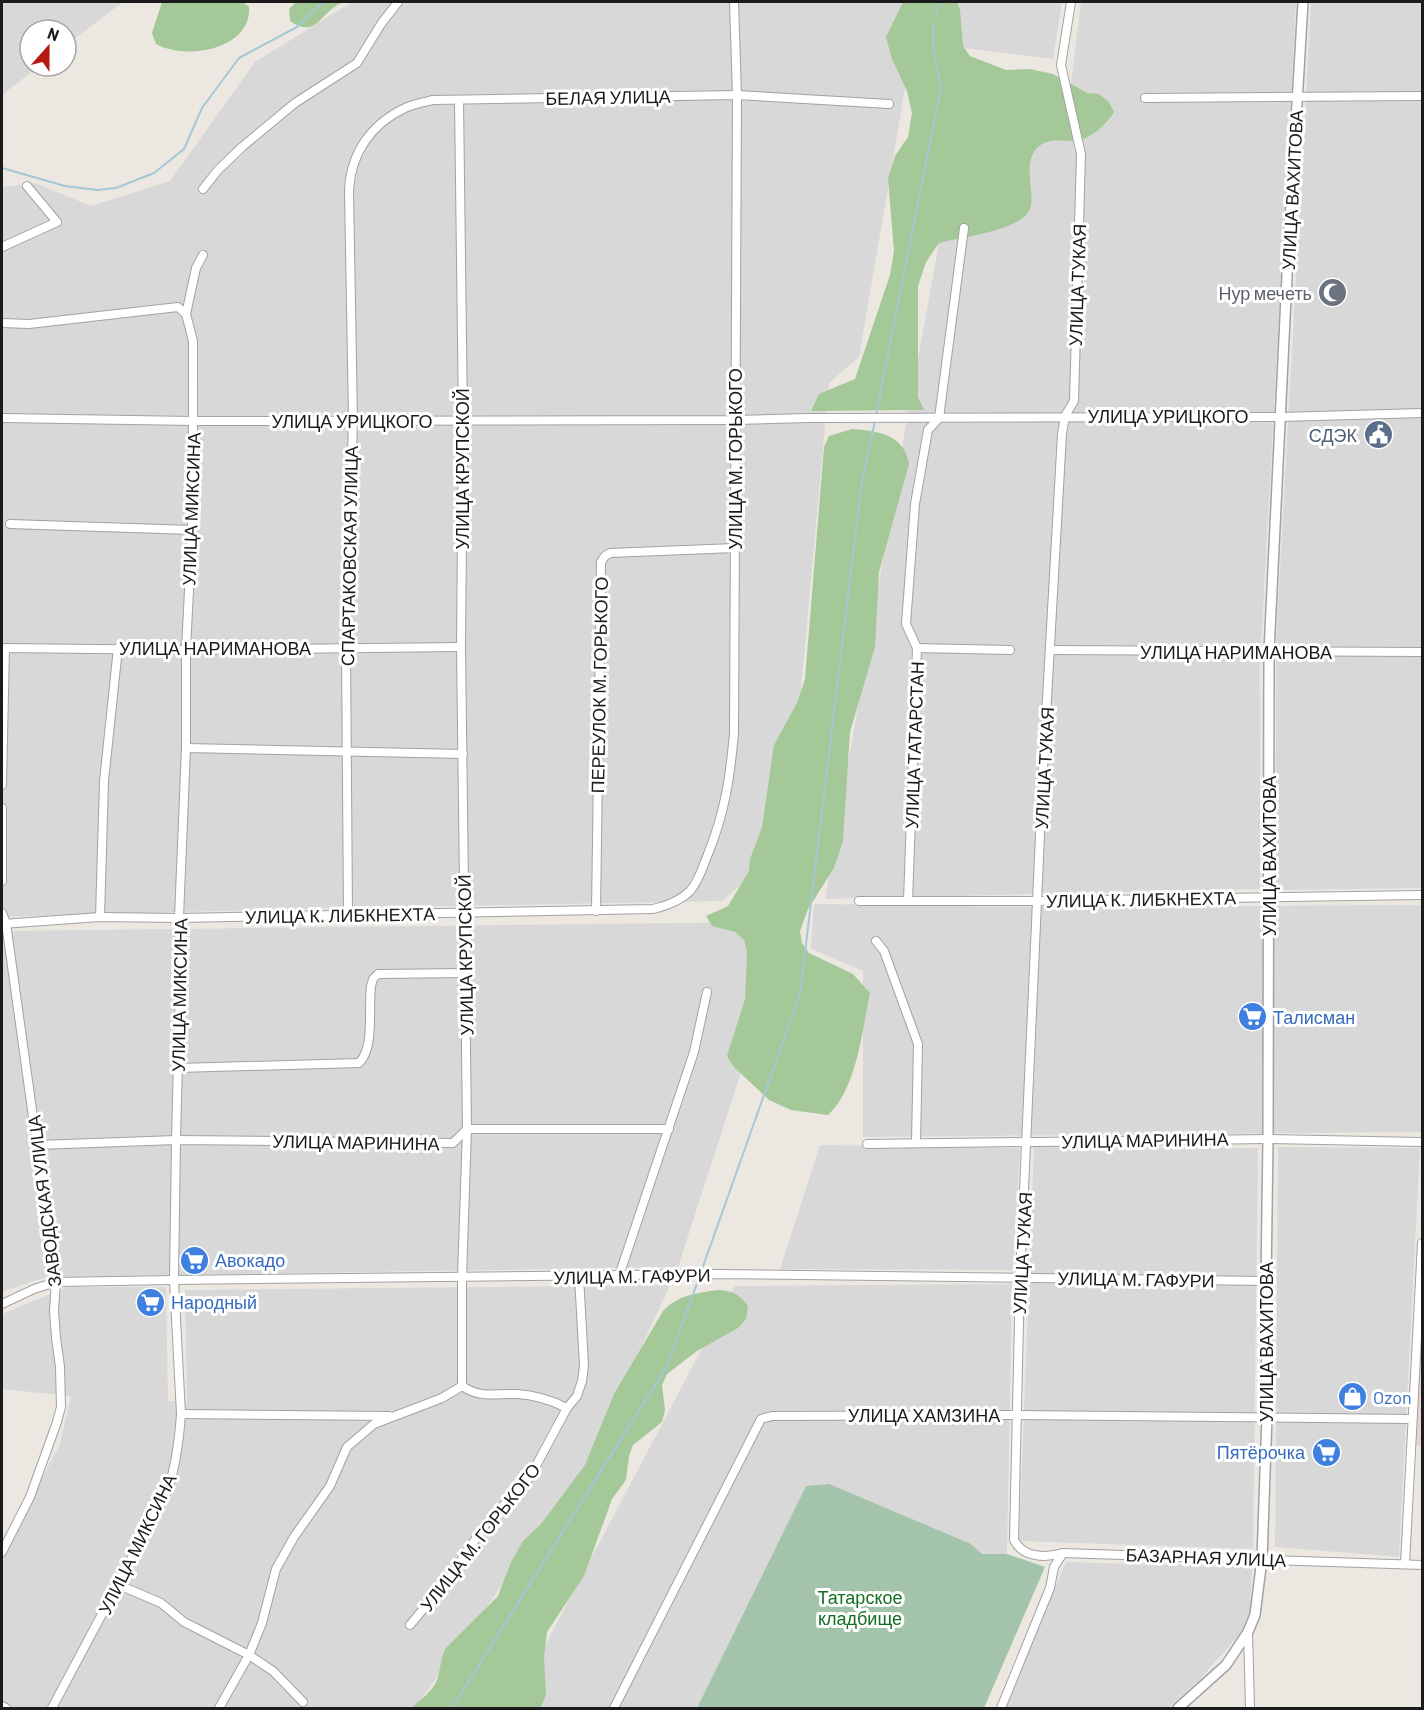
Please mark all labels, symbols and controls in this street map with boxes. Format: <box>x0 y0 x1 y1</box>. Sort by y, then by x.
north arrow <box>18 18 78 78</box>
text: N <box>45 23 62 44</box>
street label: БЕЛАЯ УЛИЦА <box>545 85 671 109</box>
street label: УЛИЦА ВАХИТОВА <box>1277 109 1307 271</box>
street label: УЛИЦА ТУКАЯ <box>1064 223 1090 347</box>
mosque icon: Нур мечеть <box>1317 277 1349 309</box>
place label: Нур мечеть <box>1218 282 1312 304</box>
street label: УЛИЦА М. ГОРЬКОГО <box>724 368 746 550</box>
street label: УЛИЦА КРУПСКОЙ <box>451 388 473 550</box>
street label: УЛИЦА УРИЦКОГО <box>1087 405 1249 427</box>
street label: УЛИЦА УРИЦКОГО <box>271 410 433 432</box>
public building icon: СДЭК <box>1362 419 1394 451</box>
place label: СДЭК <box>1309 424 1358 446</box>
street label: УЛИЦА МИКСИНА <box>177 432 205 586</box>
street label: СПАРТАКОВСКАЯ УЛИЦА <box>336 446 362 666</box>
street label: ПЕРЕУЛОК М. ГОРЬКОГО <box>586 576 612 794</box>
street label: УЛИЦА НАРИМАНОВА <box>119 637 311 659</box>
street label: УЛИЦА НАРИМАНОВА <box>1140 641 1332 663</box>
street label: УЛИЦА ТАТАРСТАН <box>900 661 928 829</box>
street label: УЛИЦА ТУКАЯ <box>1030 706 1058 830</box>
street label: УЛИЦА ВАХИТОВА <box>1258 776 1280 936</box>
street label: УЛИЦА КРУПСКОЙ <box>453 874 477 1036</box>
street label: УЛИЦА К. ЛИБКНЕХТА <box>1046 886 1236 912</box>
street label: УЛИЦА К. ЛИБКНЕХТА <box>245 902 435 928</box>
street label: УЛИЦА МИКСИНА <box>167 918 191 1072</box>
supermarket icon: Талисман <box>1236 1001 1268 1033</box>
place label: Талисман <box>1273 1006 1355 1028</box>
street label: ЗАВОДСКАЯ УЛИЦА <box>23 1114 65 1288</box>
street label: УЛИЦА МАРИНИНА <box>1061 1128 1229 1152</box>
street label: УЛИЦА МАРИНИНА <box>272 1130 440 1154</box>
street label: УЛИЦА ТУКАЯ <box>1008 1191 1036 1315</box>
supermarket icon: Авокадо <box>178 1244 210 1276</box>
place label: Авокадо <box>215 1249 285 1271</box>
street label: УЛИЦА ВАХИТОВА <box>1255 1262 1277 1422</box>
street label: УЛИЦА М. ГАФУРИ <box>553 1264 711 1288</box>
street label: УЛИЦА М. ГАФУРИ <box>1057 1267 1215 1291</box>
supermarket icon: Народный <box>134 1286 166 1318</box>
place label: Народный <box>171 1291 257 1313</box>
shop icon: Ozon <box>1336 1381 1368 1413</box>
place label: Ozon <box>1373 1386 1412 1408</box>
street label: УЛИЦА ХАМЗИНА <box>848 1404 1000 1426</box>
supermarket icon: Пятёрочка <box>1310 1436 1342 1468</box>
place label: Пятёрочка <box>1217 1441 1306 1463</box>
street label: УЛИЦА М. ГОРЬКОГО <box>415 1459 545 1615</box>
street label: УЛИЦА МИКСИНА <box>93 1470 181 1618</box>
street label: БАЗАРНАЯ УЛИЦА <box>1125 1543 1287 1571</box>
park label: Татарское кладбище <box>818 1586 902 1629</box>

